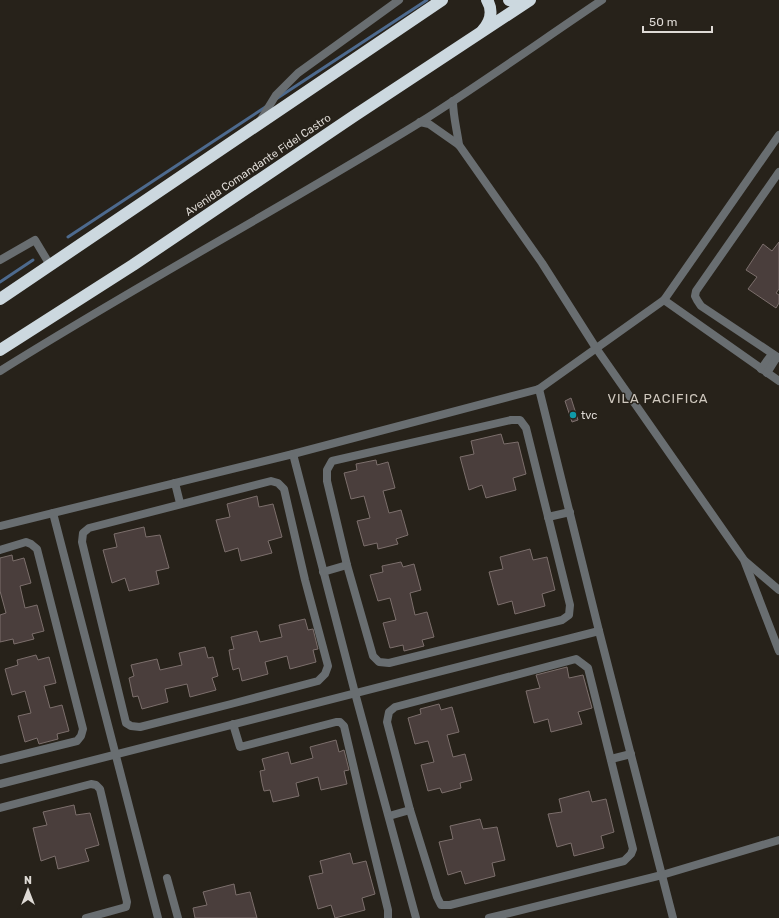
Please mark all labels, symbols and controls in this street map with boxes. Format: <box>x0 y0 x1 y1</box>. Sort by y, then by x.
scale bar <box>643 8 712 34</box>
text: 50 m <box>649 15 677 29</box>
street label: Avenida Comandante Fidel Castro <box>183 111 333 219</box>
district label: VILA PACIFICA <box>608 391 708 406</box>
place label: tvc <box>581 409 597 422</box>
marker: tvc <box>568 410 578 420</box>
north arrow <box>8 870 48 910</box>
text: N <box>24 874 32 887</box>

